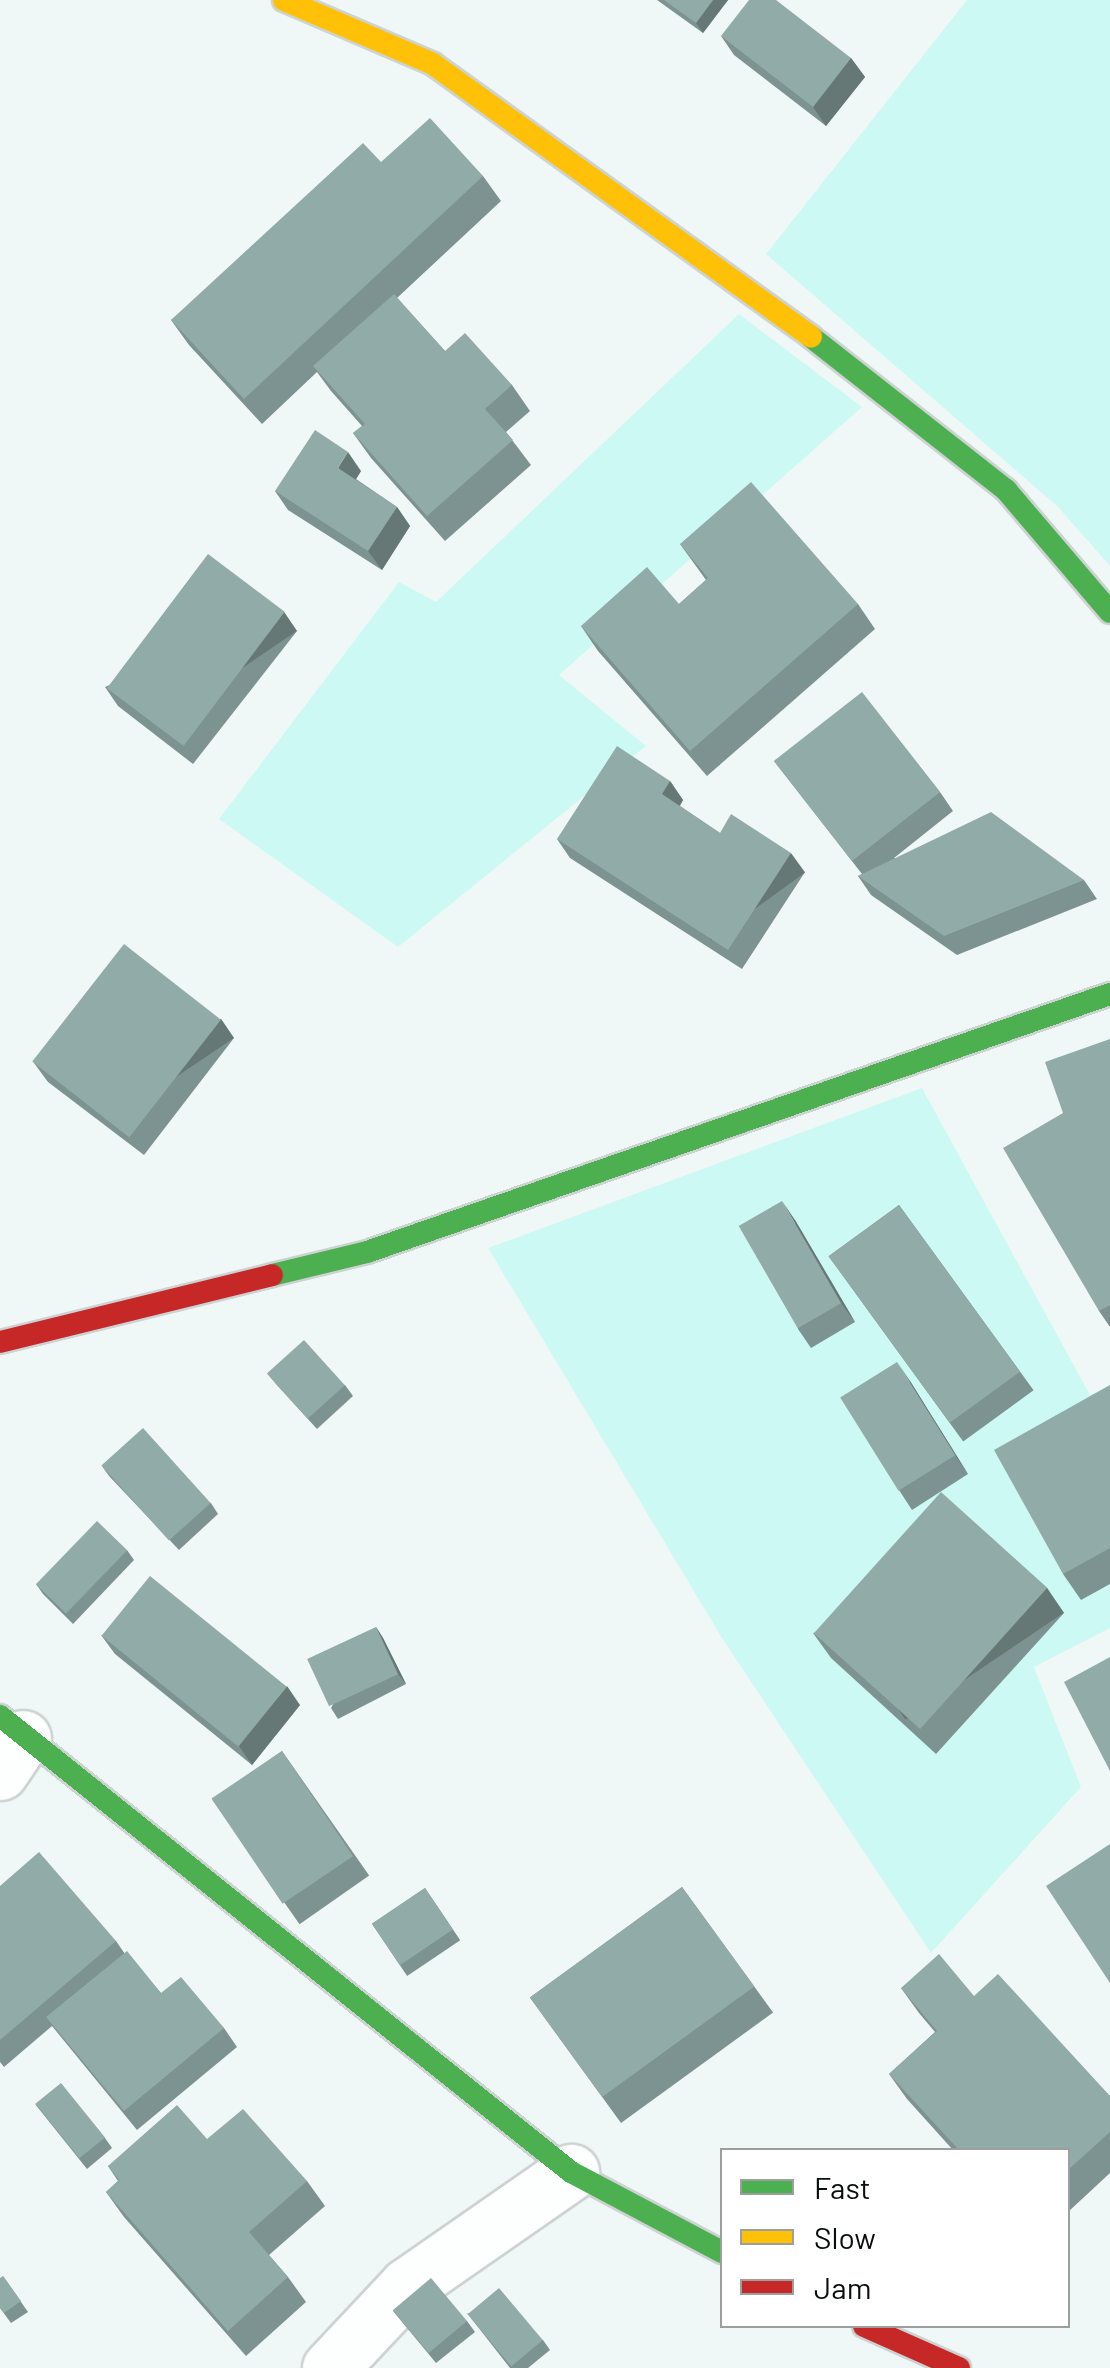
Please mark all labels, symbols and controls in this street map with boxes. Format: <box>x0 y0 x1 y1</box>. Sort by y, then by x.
legend <box>720 2148 1070 2328</box>
text: Fast <box>814 2169 871 2205</box>
text: Slow <box>814 2219 876 2255</box>
text: Jam <box>814 2269 871 2305</box>

